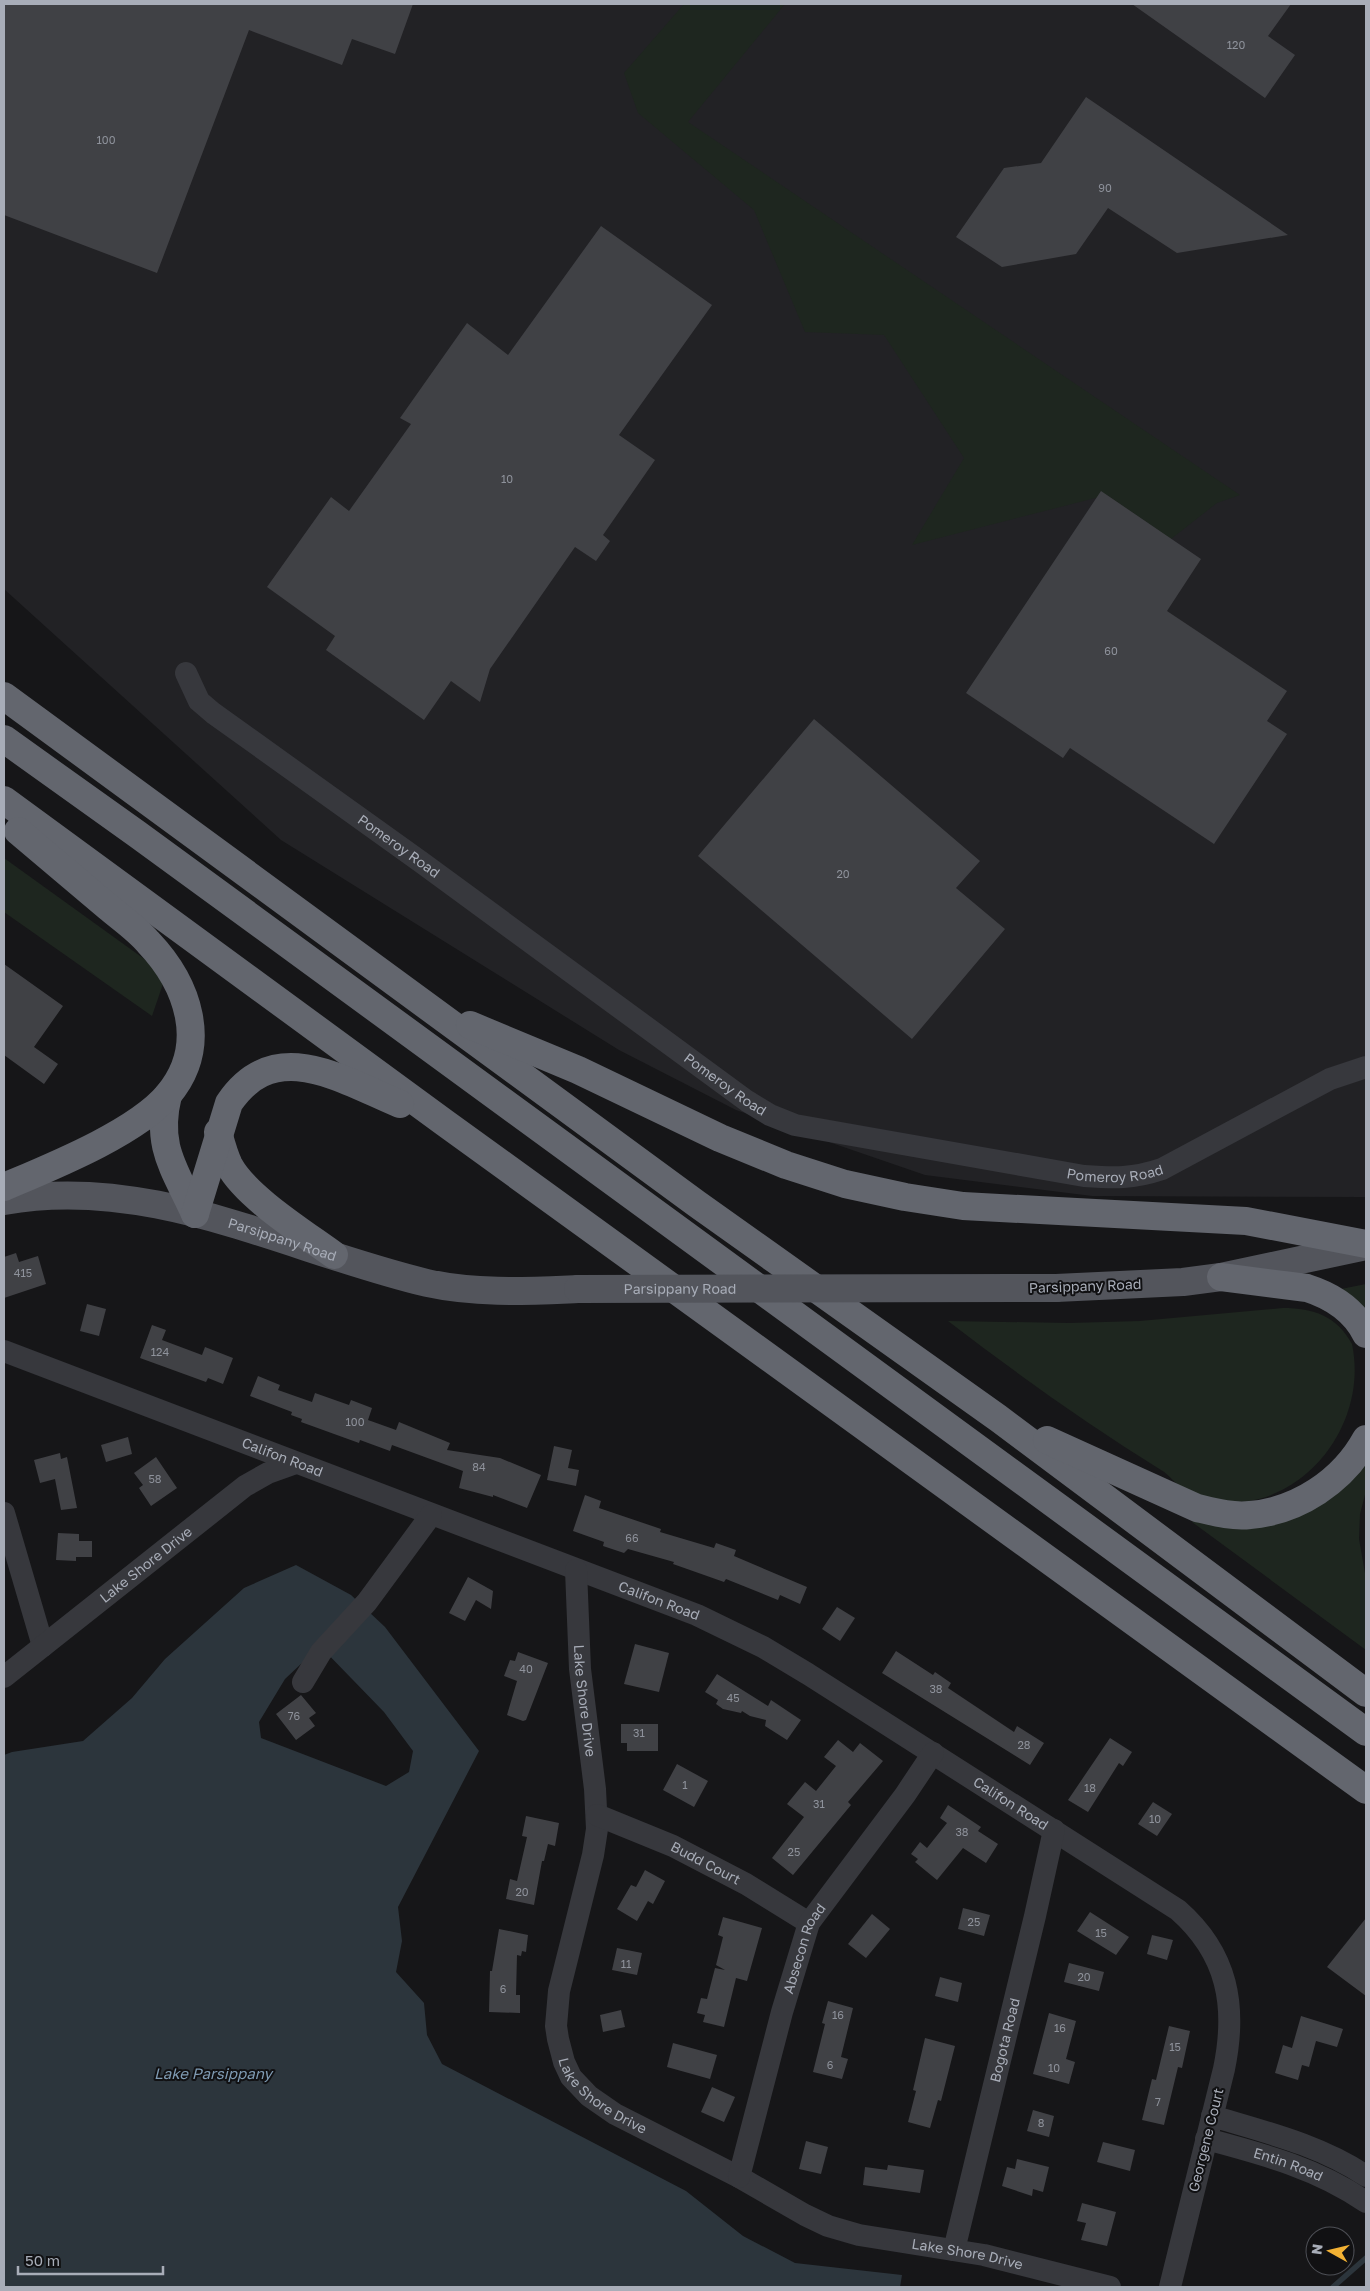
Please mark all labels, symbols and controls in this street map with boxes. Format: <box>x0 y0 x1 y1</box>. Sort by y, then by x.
house number: 120 <box>1227 38 1245 51</box>
house number: 100 <box>97 133 116 146</box>
house number: 90 <box>1098 181 1112 194</box>
house number: 10 <box>501 472 513 485</box>
house number: 60 <box>1104 644 1118 657</box>
street label: Pomeroy Road <box>355 811 444 881</box>
house number: 20 <box>836 867 850 880</box>
street label: Pomeroy Road <box>681 1049 770 1119</box>
street label: Pomeroy Road <box>1066 1160 1165 1185</box>
street label: Parsippany Road <box>226 1214 339 1264</box>
house number: 415 <box>14 1266 32 1279</box>
street label: Parsippany Road <box>1028 1275 1142 1296</box>
street label: Parsippany Road <box>624 1280 736 1297</box>
house number: 124 <box>151 1345 169 1358</box>
house number: 100 <box>346 1415 365 1428</box>
street label: Califon Road <box>240 1433 326 1480</box>
house number: 84 <box>472 1460 486 1473</box>
house number: 58 <box>148 1472 162 1485</box>
street label: Lake Shore Drive <box>96 1522 195 1606</box>
house number: 66 <box>625 1531 639 1544</box>
street label: Califon Road <box>616 1577 702 1623</box>
street label: Lake Shore Drive <box>571 1644 600 1758</box>
house number: 40 <box>519 1662 533 1675</box>
house number: 38 <box>929 1682 943 1695</box>
house number: 45 <box>726 1691 740 1704</box>
house number: 76 <box>288 1709 301 1722</box>
house number: 31 <box>633 1726 645 1739</box>
house number: 28 <box>1017 1738 1031 1751</box>
street label: Califon Road <box>970 1773 1052 1833</box>
house number: 1 <box>682 1778 688 1791</box>
house number: 18 <box>1084 1781 1096 1794</box>
house number: 31 <box>813 1797 825 1810</box>
house number: 10 <box>1149 1812 1161 1825</box>
house number: 38 <box>955 1825 969 1838</box>
street label: Budd Court <box>668 1837 744 1888</box>
house number: 25 <box>788 1845 800 1858</box>
house number: 20 <box>515 1885 529 1898</box>
street label: Absecon Road <box>779 1900 829 1996</box>
house number: 25 <box>968 1915 980 1928</box>
house number: 15 <box>1095 1926 1107 1939</box>
house number: 11 <box>621 1957 631 1970</box>
house number: 20 <box>1077 1970 1091 1983</box>
house number: 6 <box>500 1982 507 1995</box>
street label: Bogota Road <box>986 1996 1023 2084</box>
house number: 16 <box>832 2008 844 2021</box>
house number: 16 <box>1054 2021 1066 2034</box>
house number: 15 <box>1169 2040 1181 2053</box>
street label: Lake Shore Drive <box>555 2056 650 2137</box>
house number: 6 <box>827 2058 834 2071</box>
house number: 10 <box>1048 2061 1060 2074</box>
water label: Lake Parsippany <box>154 2064 275 2083</box>
street label: Georgene Court <box>1184 2086 1227 2194</box>
house number: 7 <box>1155 2095 1161 2108</box>
house number: 8 <box>1038 2116 1045 2129</box>
street label: Entin Road <box>1252 2144 1326 2184</box>
north arrow <box>1305 2226 1355 2276</box>
street label: Lake Shore Drive <box>911 2235 1025 2273</box>
text: N <box>1307 2243 1326 2256</box>
scale bar <box>18 2244 162 2276</box>
text: 50 m <box>25 2251 60 2269</box>

